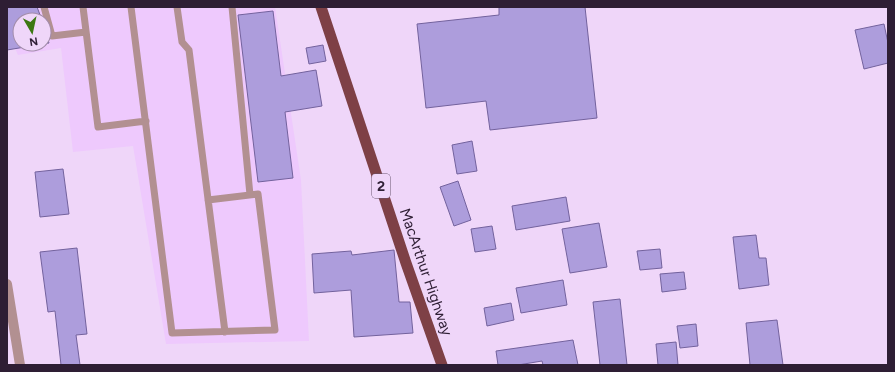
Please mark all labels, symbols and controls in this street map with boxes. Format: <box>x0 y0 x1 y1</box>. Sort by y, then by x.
north arrow <box>12 12 52 52</box>
text: N <box>28 34 39 48</box>
road number: 2 <box>372 174 390 198</box>
street label: MacArthur Highway <box>396 206 456 338</box>

